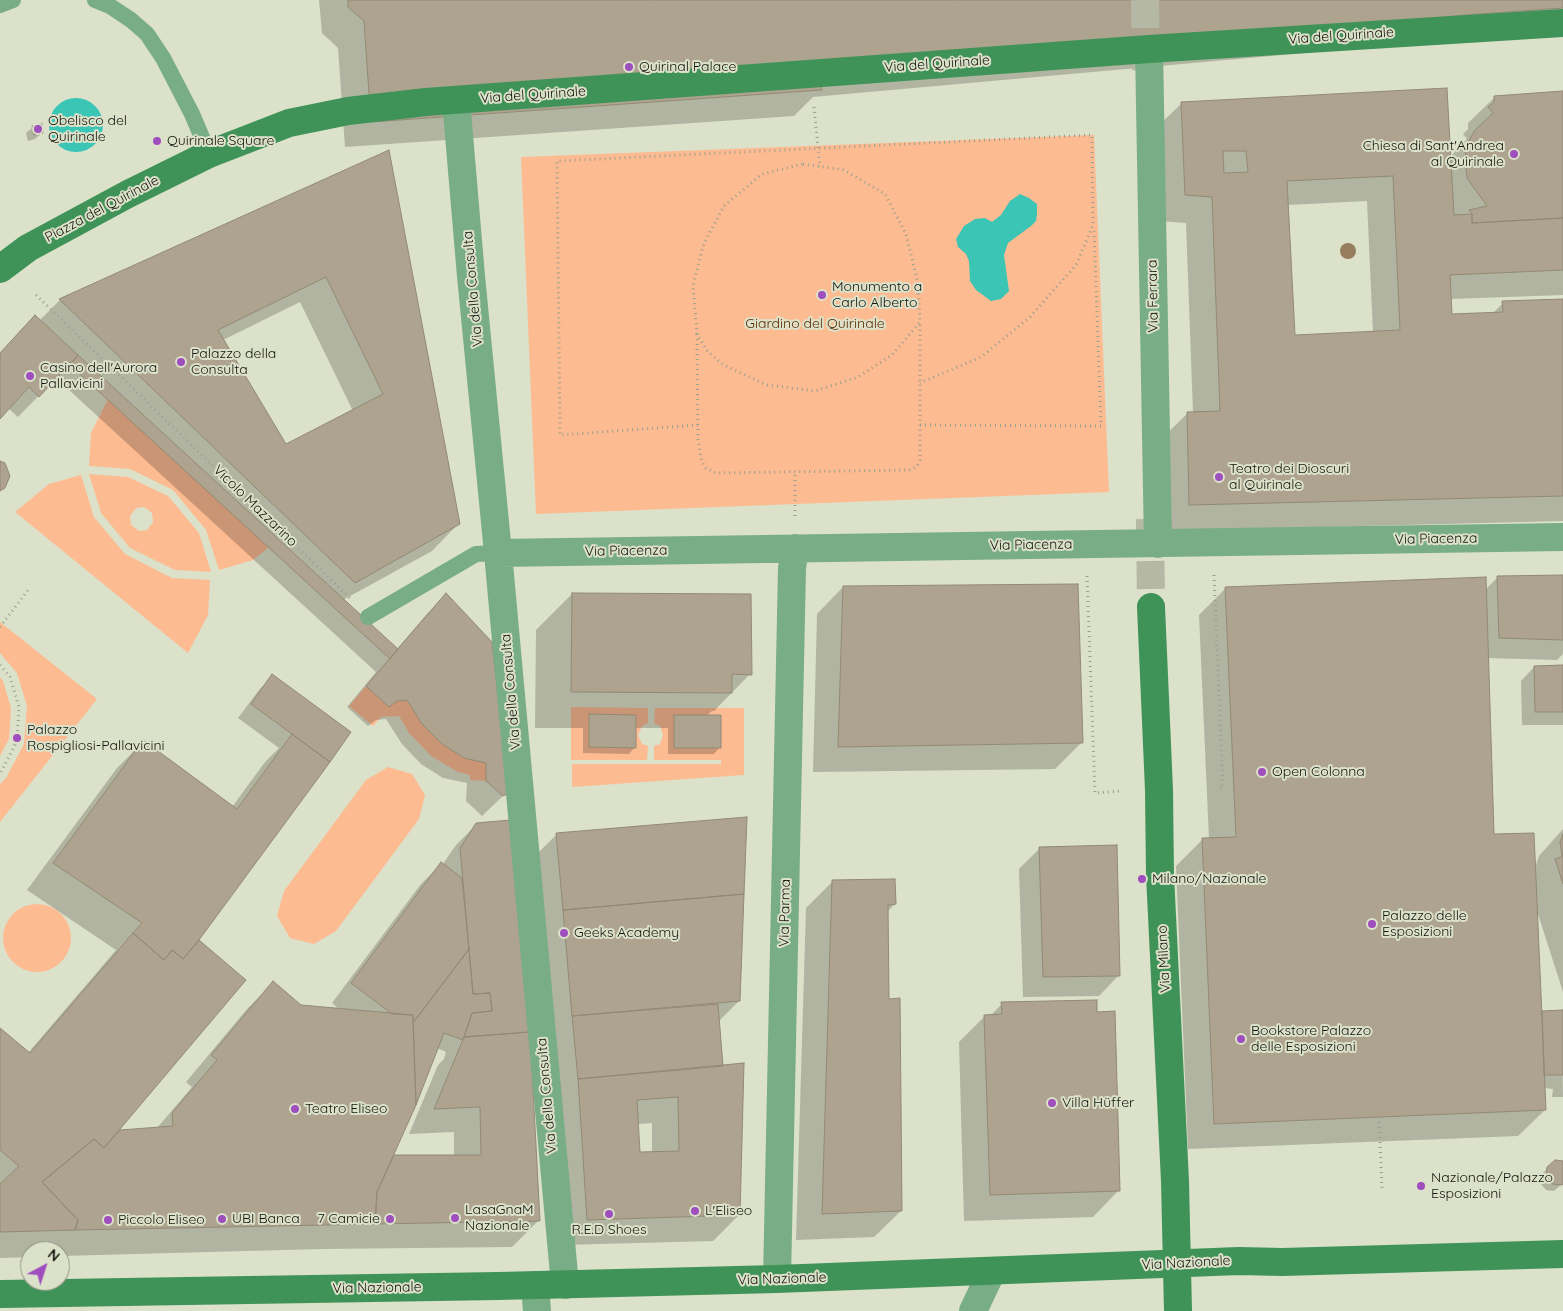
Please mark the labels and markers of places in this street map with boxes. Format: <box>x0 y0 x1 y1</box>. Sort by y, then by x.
place label: Quirinal Palace <box>639 59 736 75</box>
marker: Quirinal Palace <box>623 61 635 73</box>
place label: Obelisco del Quirinale <box>48 113 127 146</box>
marker: Obelisco del Quirinale <box>32 123 44 135</box>
place label: Quirinale Square <box>167 133 274 149</box>
marker: Quirinale Square <box>151 135 163 147</box>
place label: Chiesa di Sant'Andrea al Quirinale <box>1363 138 1504 170</box>
marker: Chiesa di Sant'Andrea al Quirinale <box>1508 148 1520 160</box>
place label: Monumento a Carlo Alberto <box>832 279 922 312</box>
marker: Monumento a Carlo Alberto <box>816 289 828 301</box>
place label: Palazzo della Consulta <box>191 346 276 378</box>
marker: Palazzo della Consulta <box>175 356 187 368</box>
place label: Casino dell'Aurora Pallavicini <box>40 360 157 392</box>
marker: Casino dell'Aurora Pallavicini <box>24 370 36 382</box>
place label: Teatro dei Dioscuri al Quirinale <box>1229 461 1349 494</box>
marker: Teatro dei Dioscuri al Quirinale <box>1213 471 1225 483</box>
place label: Palazzo Rospigliosi-Pallavicini <box>27 722 164 754</box>
marker: Palazzo Rospigliosi-Pallavicini <box>11 732 23 744</box>
place label: Open Colonna <box>1272 764 1365 780</box>
marker: Open Colonna <box>1256 766 1268 778</box>
place label: Milano/Nazionale <box>1152 871 1267 887</box>
marker: Milano/Nazionale <box>1136 873 1148 885</box>
place label: Palazzo delle Esposizioni <box>1382 908 1467 940</box>
marker: Palazzo delle Esposizioni <box>1366 918 1378 930</box>
place label: Geeks Academy <box>574 925 679 941</box>
marker: Geeks Academy <box>558 927 570 939</box>
place label: Bookstore Palazzo delle Esposizioni <box>1251 1023 1371 1056</box>
marker: Bookstore Palazzo delle Esposizioni <box>1235 1033 1247 1045</box>
place label: Villa Hüffer <box>1062 1095 1134 1111</box>
marker: Villa Hüffer <box>1046 1097 1058 1109</box>
place label: Teatro Eliseo <box>305 1101 387 1117</box>
marker: Teatro Eliseo <box>289 1103 301 1115</box>
place label: Nazionale/Palazzo Esposizioni <box>1431 1170 1553 1202</box>
marker: Nazionale/Palazzo Esposizioni <box>1415 1180 1427 1192</box>
place label: LasaGnaM Nazionale <box>465 1202 534 1234</box>
place label: L'Eliseo <box>705 1203 752 1219</box>
marker: L'Eliseo <box>689 1205 701 1217</box>
marker: R.E.D Shoes <box>603 1208 615 1220</box>
place label: UBI Banca <box>232 1211 300 1227</box>
place label: 7 Camicie <box>317 1211 380 1227</box>
place label: Piccolo Eliseo <box>118 1212 205 1228</box>
marker: LasaGnaM Nazionale <box>449 1212 461 1224</box>
marker: UBI Banca <box>216 1213 228 1225</box>
marker: 7 Camicie <box>384 1213 396 1225</box>
marker: Piccolo Eliseo <box>102 1214 114 1226</box>
place label: R.E.D Shoes <box>571 1222 647 1238</box>

